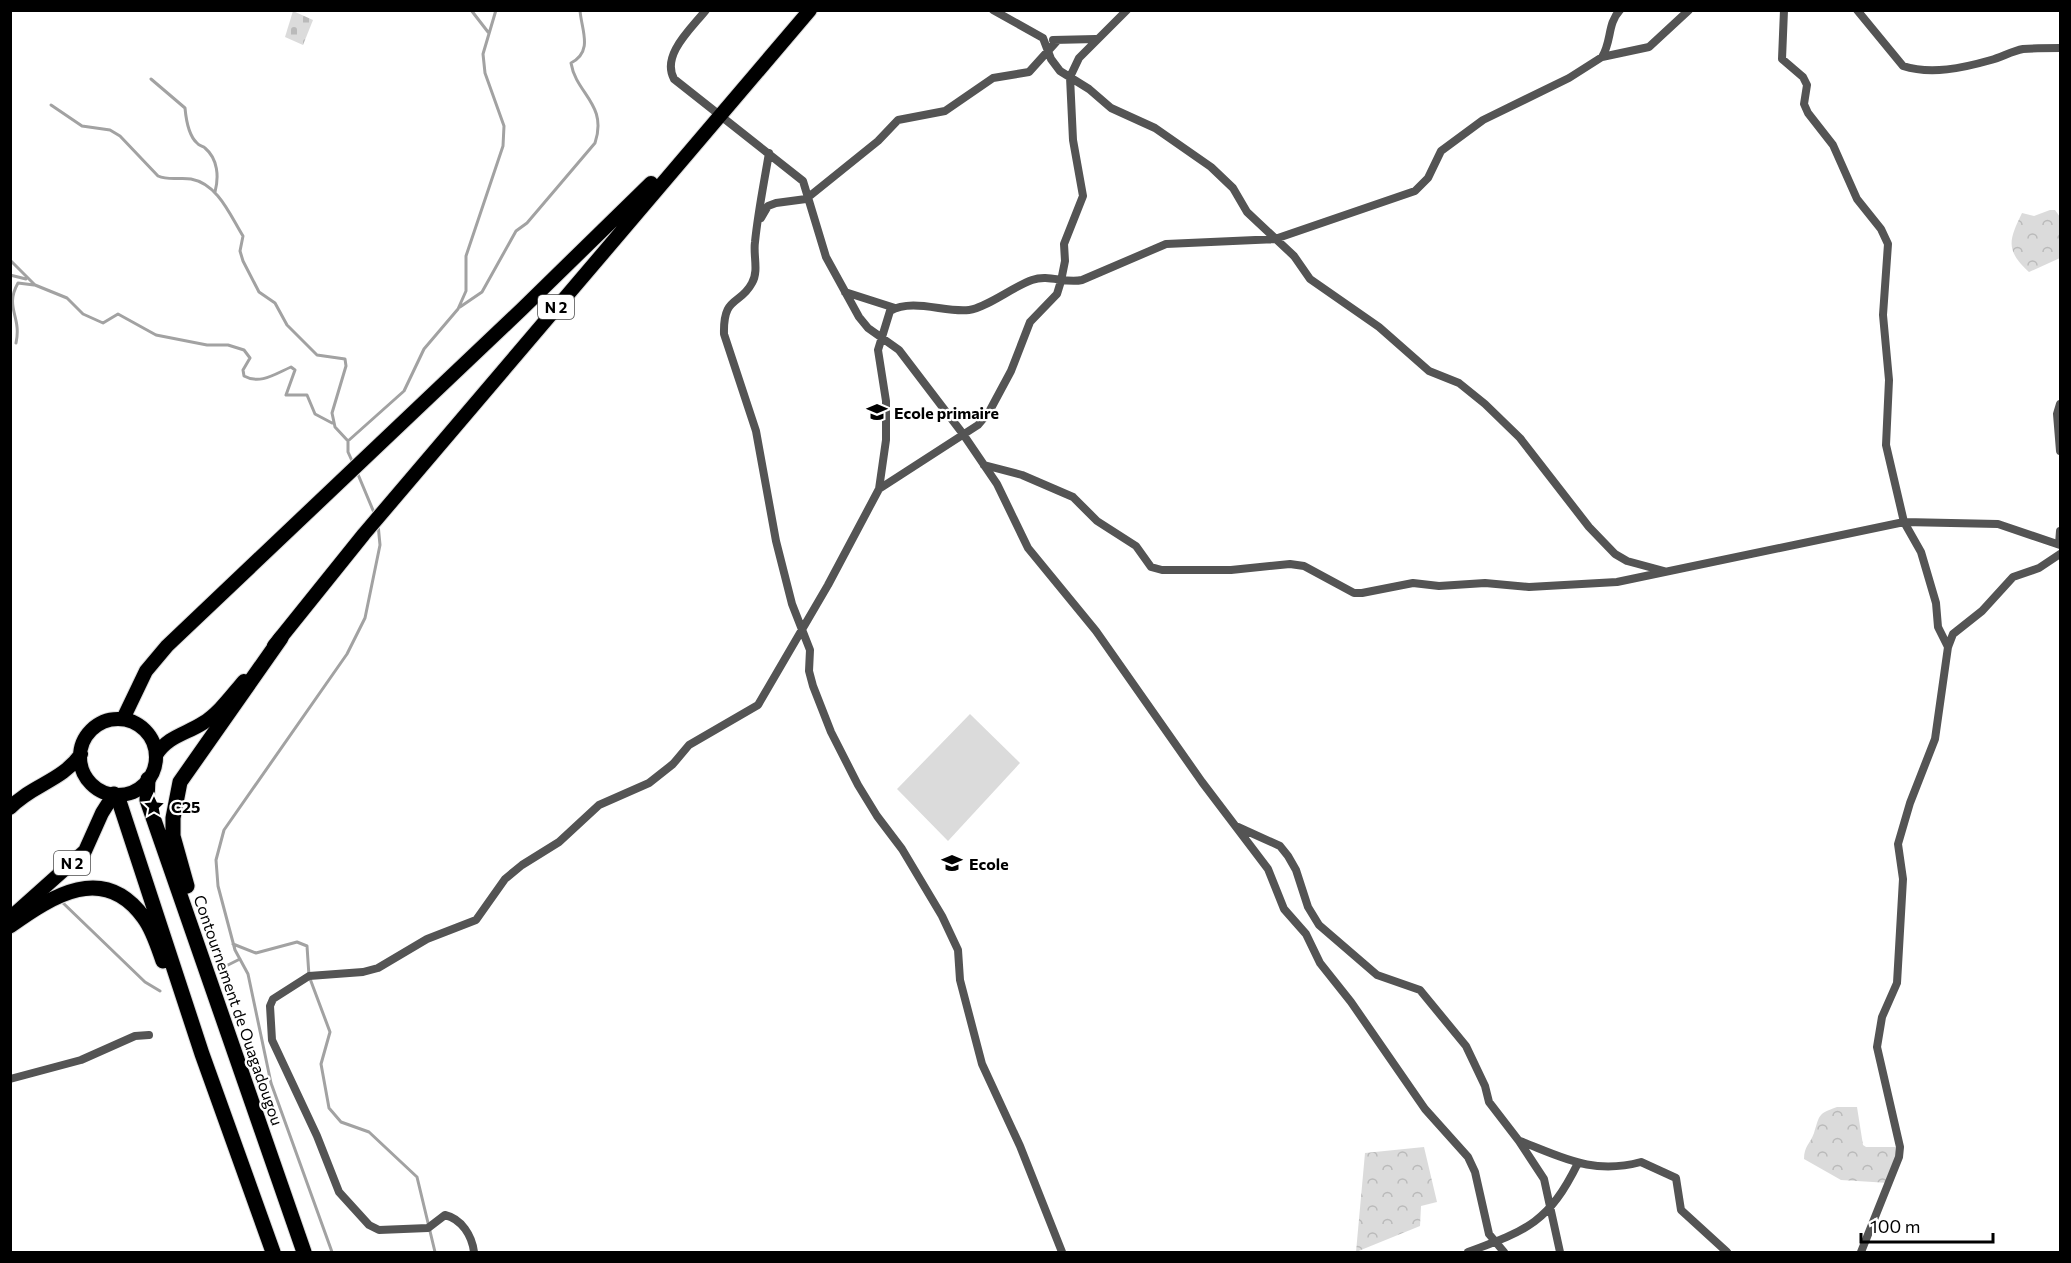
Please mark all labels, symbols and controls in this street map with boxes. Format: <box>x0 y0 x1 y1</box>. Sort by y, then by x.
road number: N 2 <box>538 295 574 319</box>
school or university icon: Ecole primaire <box>865 400 889 424</box>
place label: Ecole primaire <box>894 403 999 422</box>
place icon: C25 <box>142 794 166 818</box>
place label: C25 <box>171 797 200 816</box>
road number: N 2 <box>54 851 90 875</box>
school or university icon: Ecole <box>940 851 964 875</box>
place label: Ecole <box>969 854 1009 873</box>
street label: Contournement de Ouagadougou <box>191 892 287 1128</box>
scale bar <box>1861 1206 1993 1244</box>
text: 100 m <box>1870 1215 1920 1237</box>

